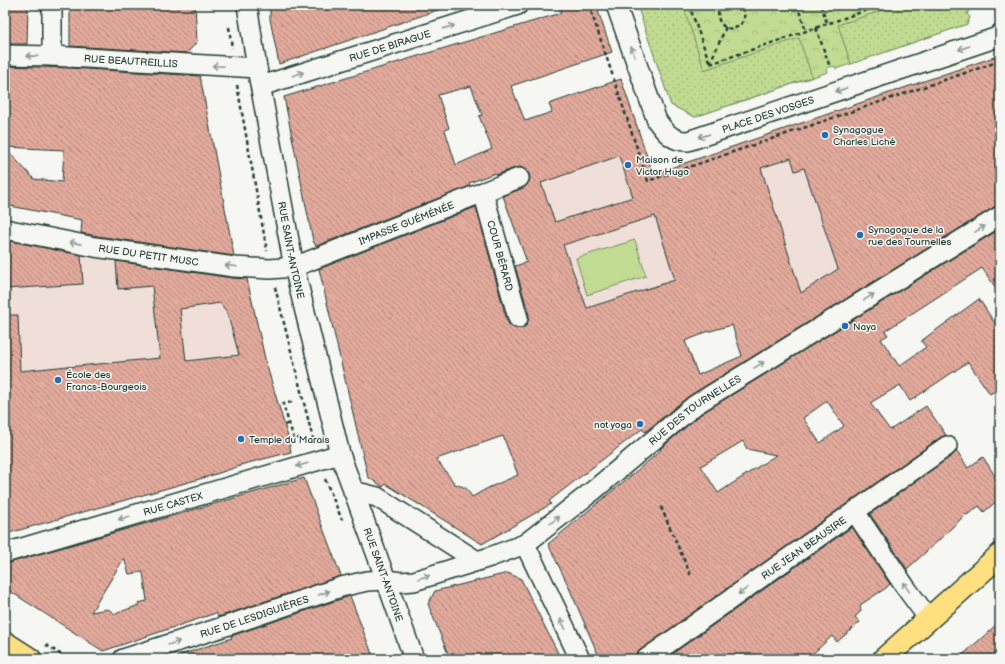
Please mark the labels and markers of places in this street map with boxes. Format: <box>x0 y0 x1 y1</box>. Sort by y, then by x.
place label: Synagogue Charles Liché <box>833 124 896 148</box>
marker: Synagogue Charles Liché <box>820 130 830 140</box>
place label: Maison de Victor Hugo <box>636 154 689 178</box>
marker: Maison de Victor Hugo <box>623 160 633 170</box>
place label: Synagogue de la rue des Tournelles <box>868 224 951 248</box>
marker: Synagogue de la rue des Tournelles <box>855 230 865 240</box>
marker: Naya <box>840 321 850 331</box>
place label: Naya <box>853 321 876 333</box>
place label: École des Francs-Bourgeois <box>66 369 147 393</box>
marker: École des Francs-Bourgeois <box>53 375 63 385</box>
place label: not yoga <box>594 419 632 431</box>
marker: not yoga <box>635 419 645 429</box>
marker: Temple du Marais <box>236 434 246 444</box>
place label: Temple du Marais <box>249 434 329 446</box>

